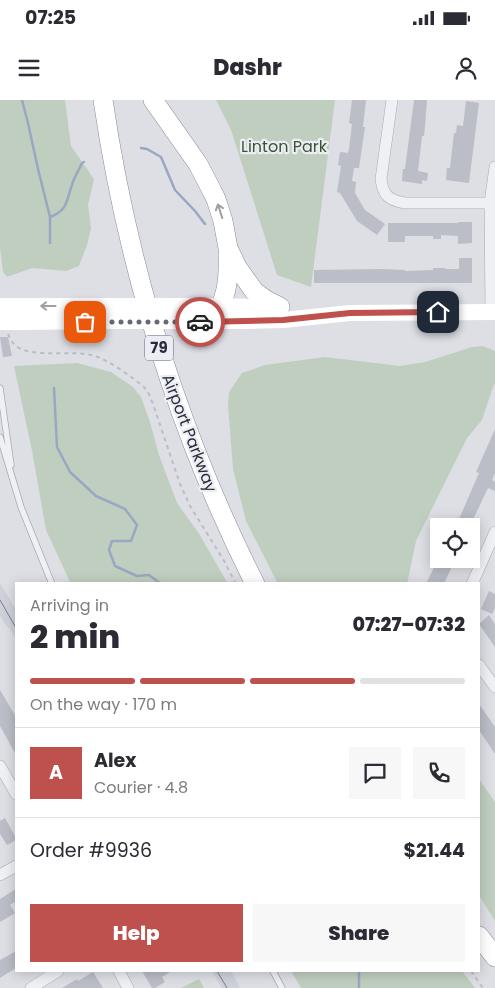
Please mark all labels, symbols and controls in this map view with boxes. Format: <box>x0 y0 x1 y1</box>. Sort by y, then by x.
text: 07:25 <box>25 4 76 31</box>
text: Dashr <box>213 52 282 83</box>
icon: menu <box>15 54 43 82</box>
icon: person <box>452 54 480 82</box>
park label: Linton Park <box>241 135 328 158</box>
one-way arrow <box>214 204 224 220</box>
pin <box>417 291 459 333</box>
courier <box>175 297 225 347</box>
icon: home <box>424 298 452 326</box>
one-way arrow <box>40 301 56 311</box>
pin <box>64 301 106 343</box>
icon: bag <box>71 308 99 336</box>
icon: car <box>186 308 214 336</box>
road number: 79 <box>145 336 173 360</box>
street label: Airport Parkway <box>156 371 223 496</box>
map controls <box>430 518 480 568</box>
button: locate <box>430 518 480 568</box>
text: Arriving in <box>30 594 109 617</box>
text: 07:27–07:32 <box>352 611 465 638</box>
text: 2 min <box>30 614 120 659</box>
text: On the way · 170 m <box>30 693 177 716</box>
text: Alex <box>94 747 136 774</box>
button: chat <box>349 747 401 799</box>
button: phone <box>413 747 465 799</box>
text: A <box>49 759 63 786</box>
text: Courier · 4.8 <box>94 776 188 799</box>
text: Order #9936 <box>30 837 152 864</box>
text: $21.44 <box>403 837 465 864</box>
button: Help <box>30 904 243 962</box>
button: Share <box>253 904 465 962</box>

